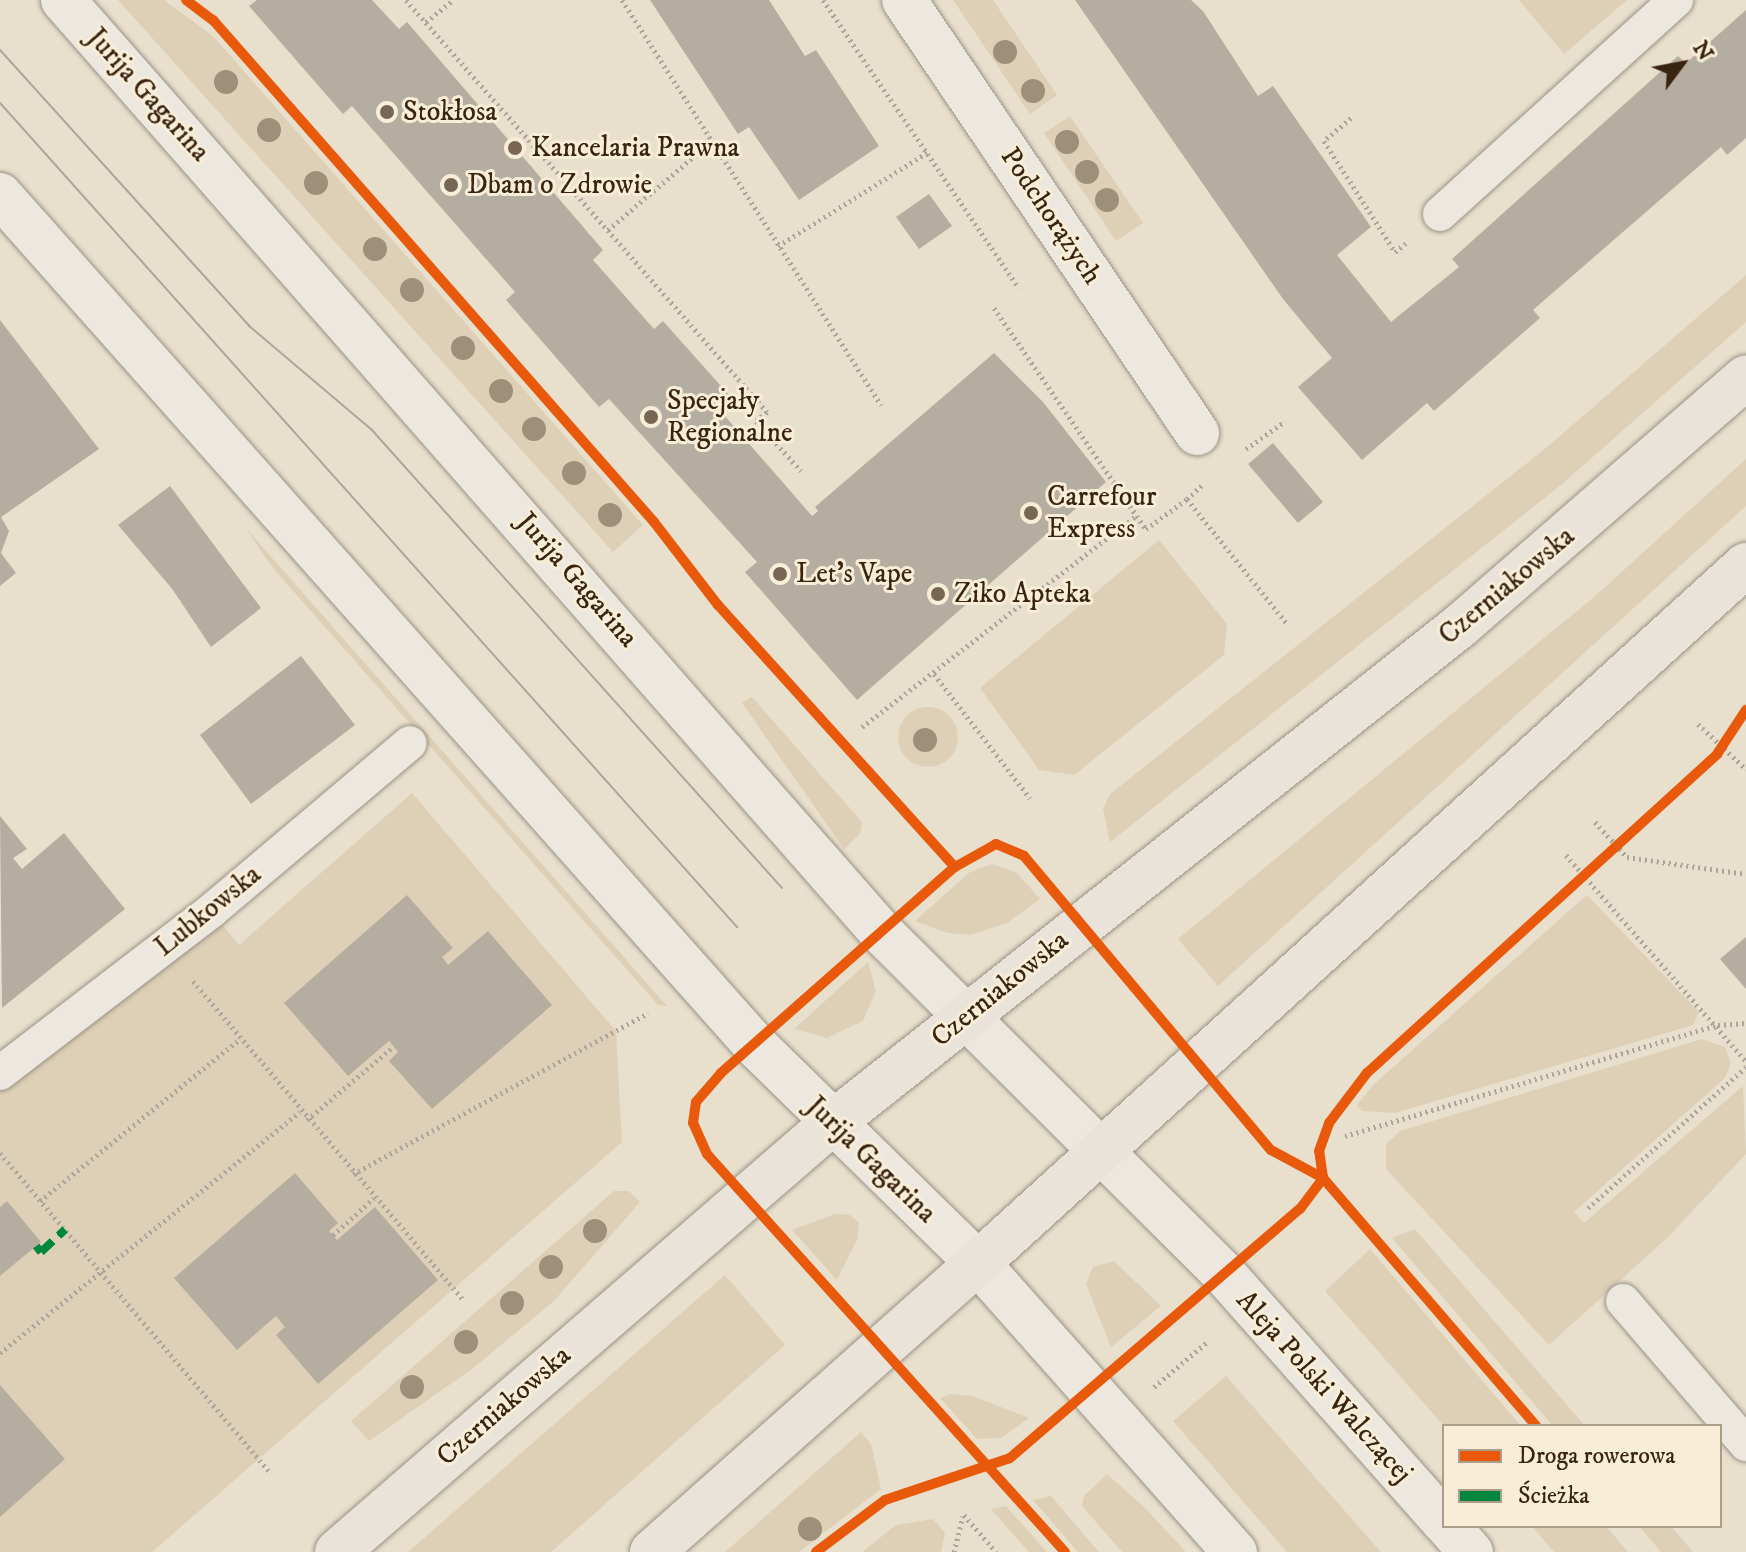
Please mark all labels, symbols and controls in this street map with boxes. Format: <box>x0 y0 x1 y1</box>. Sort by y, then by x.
street label: Jurija Gagarina <box>79 21 217 169</box>
north arrow <box>1642 24 1722 104</box>
text: N <box>1687 36 1719 66</box>
place label: Stokłosa <box>403 95 497 129</box>
marker: Stokłosa <box>378 103 396 121</box>
place label: Kancelaria Prawna <box>531 131 739 165</box>
marker: Kancelaria Prawna <box>506 139 524 157</box>
street label: Podchorążych <box>993 141 1109 291</box>
place label: Dbam o Zdrowie <box>467 168 652 202</box>
marker: Dbam o Zdrowie <box>442 176 460 194</box>
place label: Specjały Regionalne <box>667 384 793 450</box>
marker: Specjały Regionalne <box>642 408 660 426</box>
place label: Carrefour Express <box>1047 480 1156 546</box>
marker: Carrefour Express <box>1022 504 1040 522</box>
street label: Jurija Gagarina <box>509 506 645 654</box>
street label: Czerniakowska <box>1432 520 1582 652</box>
place label: Let's Vape <box>796 557 912 591</box>
marker: Let's Vape <box>771 565 789 583</box>
place label: Ziko Apteka <box>954 577 1091 611</box>
marker: Ziko Apteka <box>929 585 947 603</box>
street label: Lubkowska <box>148 858 268 964</box>
street label: Czerniakowska <box>925 924 1075 1054</box>
street label: Jurija Gagarina <box>799 1090 943 1230</box>
street label: Aleja Polski Walczącej <box>1229 1284 1419 1490</box>
street label: Czerniakowska <box>430 1339 578 1473</box>
legend <box>1442 1424 1722 1528</box>
text: Droga rowerowa <box>1518 1441 1675 1471</box>
text: Ścieżka <box>1518 1481 1590 1511</box>

